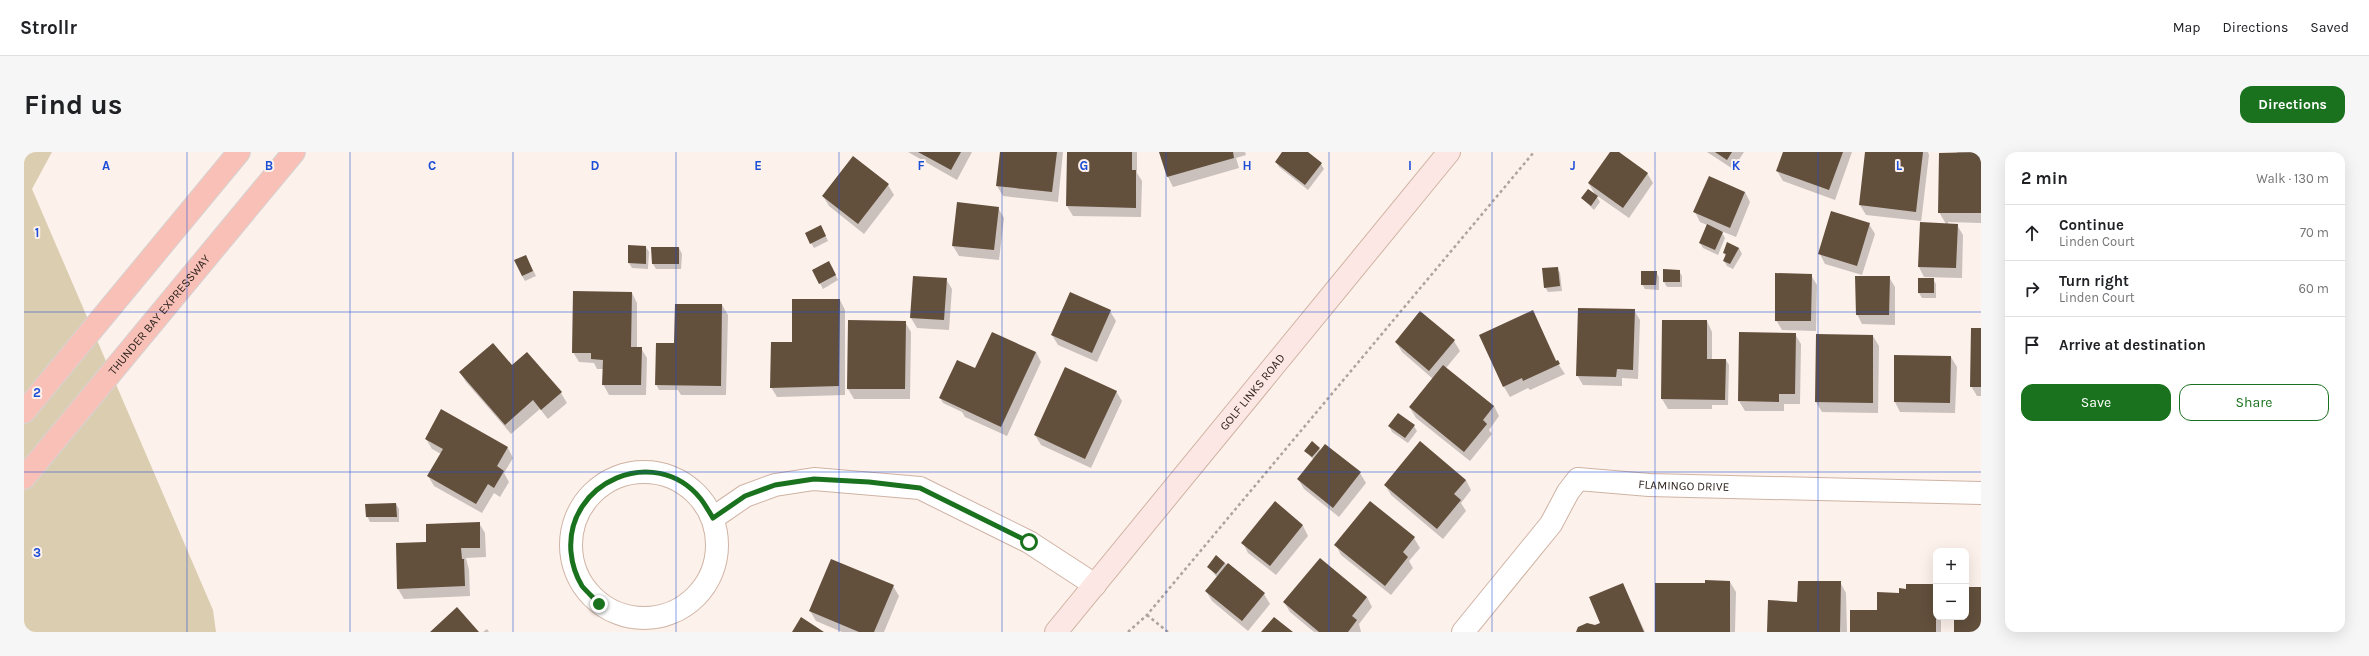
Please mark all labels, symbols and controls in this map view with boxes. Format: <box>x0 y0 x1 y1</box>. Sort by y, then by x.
text: Strollr <box>20 17 77 39</box>
text: Map <box>2173 19 2201 36</box>
text: Directions <box>2223 19 2288 36</box>
text: Saved <box>2310 19 2349 36</box>
button: Directions <box>2240 86 2345 123</box>
text: Find us <box>24 88 123 121</box>
text: A <box>102 158 110 173</box>
text: B <box>265 158 273 173</box>
text: C <box>428 158 436 173</box>
text: D <box>591 158 600 173</box>
text: E <box>754 158 762 173</box>
text: F <box>917 158 925 173</box>
text: G <box>1080 158 1088 173</box>
text: H <box>1242 158 1252 173</box>
text: I <box>1408 158 1412 173</box>
text: J <box>1570 158 1576 173</box>
text: K <box>1732 158 1741 173</box>
text: L <box>1896 158 1903 173</box>
text: 2 min <box>2021 168 2068 188</box>
text: Walk · 130 m <box>2256 171 2329 186</box>
text: Continue <box>2059 216 2124 234</box>
icon: ahead <box>2021 222 2043 244</box>
text: 1 <box>35 225 39 240</box>
text: 70 m <box>2300 225 2329 240</box>
text: Linden Court <box>2059 234 2135 249</box>
street label: THUNDER BAY EXPRESSWAY <box>105 251 213 378</box>
text: Turn right <box>2059 272 2129 290</box>
icon: right <box>2021 278 2043 300</box>
text: 60 m <box>2299 281 2329 296</box>
text: Linden Court <box>2059 290 2135 305</box>
icon: arrive <box>2021 334 2043 356</box>
text: Arrive at destination <box>2059 336 2206 354</box>
street label: GOLF LINKS ROAD <box>1217 351 1288 433</box>
button: Save <box>2021 384 2171 421</box>
button: Share <box>2179 384 2329 421</box>
text: 2 <box>33 385 41 400</box>
street label: FLAMINGO DRIVE <box>1638 477 1729 494</box>
route start <box>1020 533 1038 551</box>
text: 3 <box>33 545 41 560</box>
map controls <box>1933 548 1969 620</box>
button: + <box>1933 548 1969 584</box>
button: − <box>1933 584 1969 620</box>
route end <box>590 595 608 613</box>

